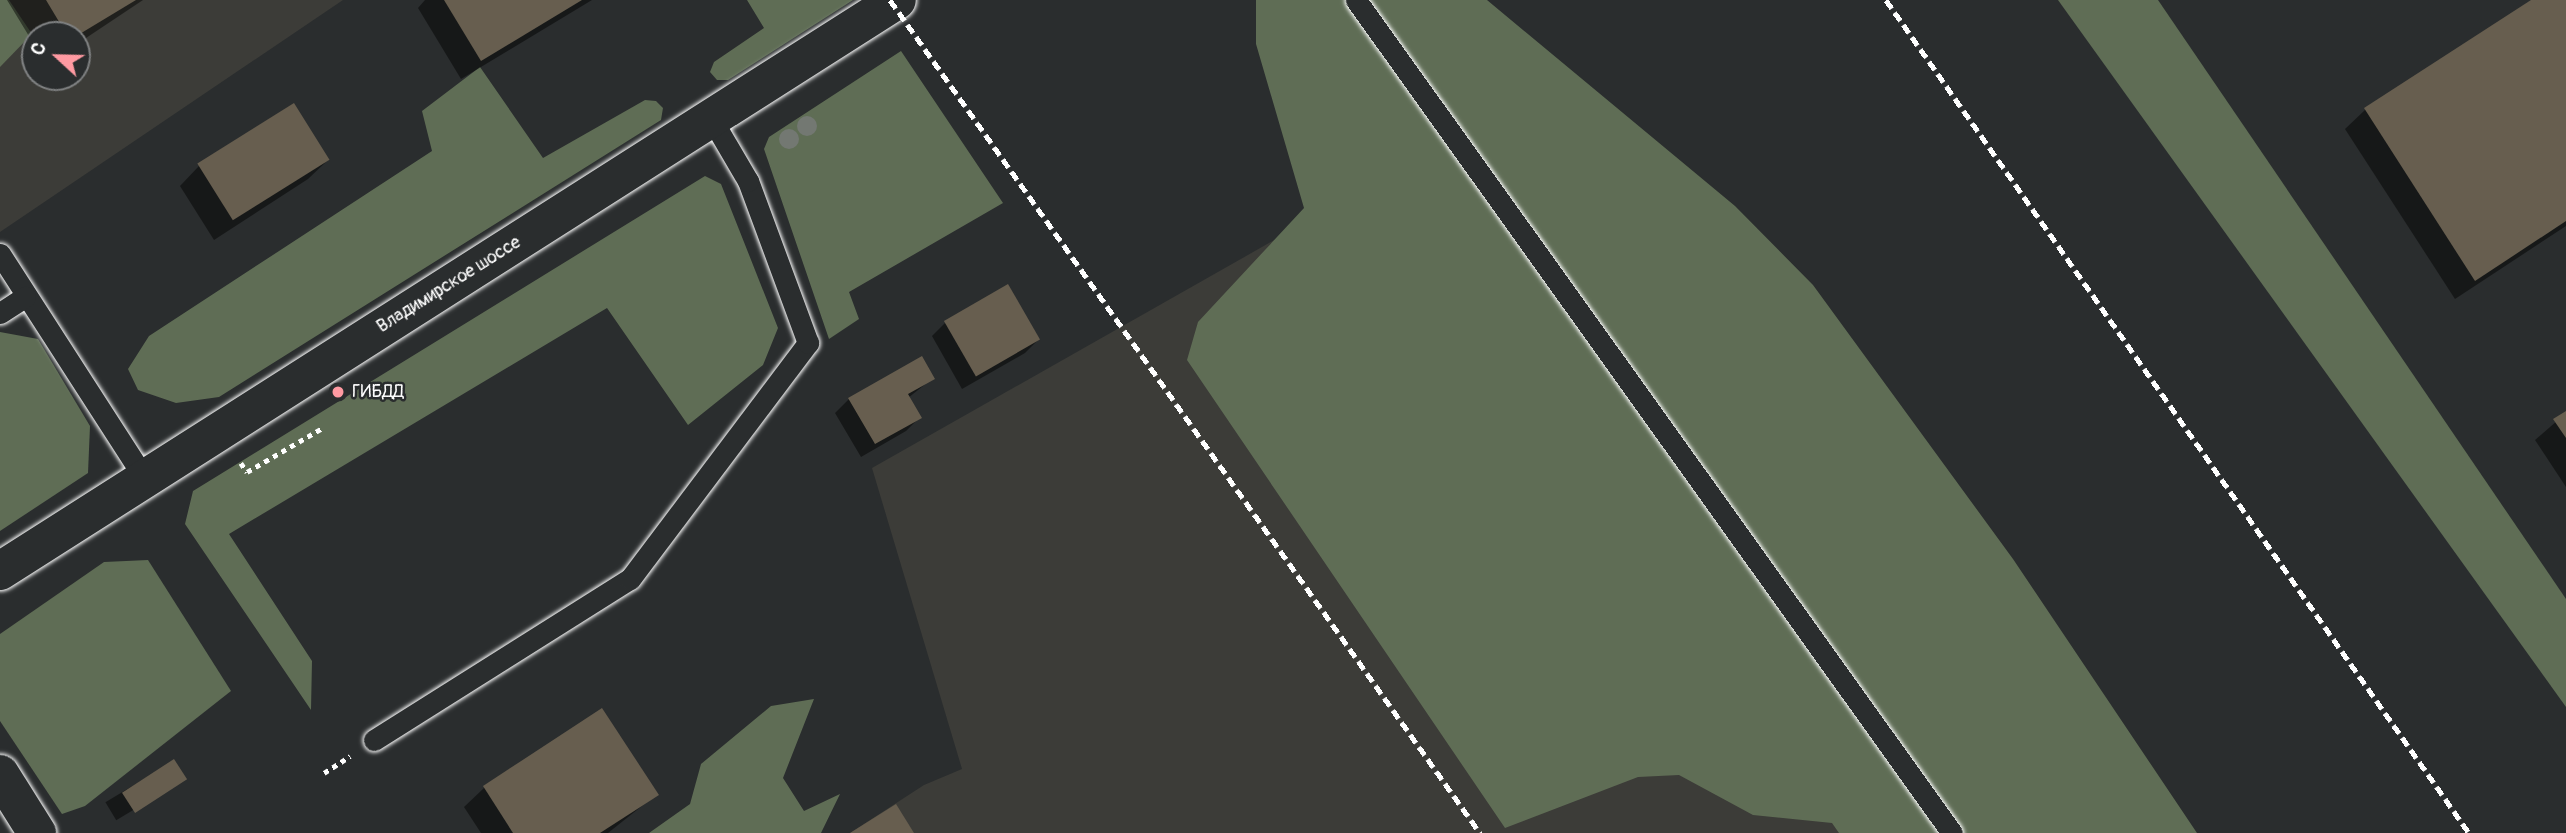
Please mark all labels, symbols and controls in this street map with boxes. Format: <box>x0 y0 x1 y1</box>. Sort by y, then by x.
north arrow <box>21 21 91 91</box>
text: С <box>25 39 52 59</box>
street label: Владимирское шоссе <box>373 232 525 338</box>
place label: ГИБДД <box>352 381 404 403</box>
marker: ГИБДД <box>330 384 346 400</box>

